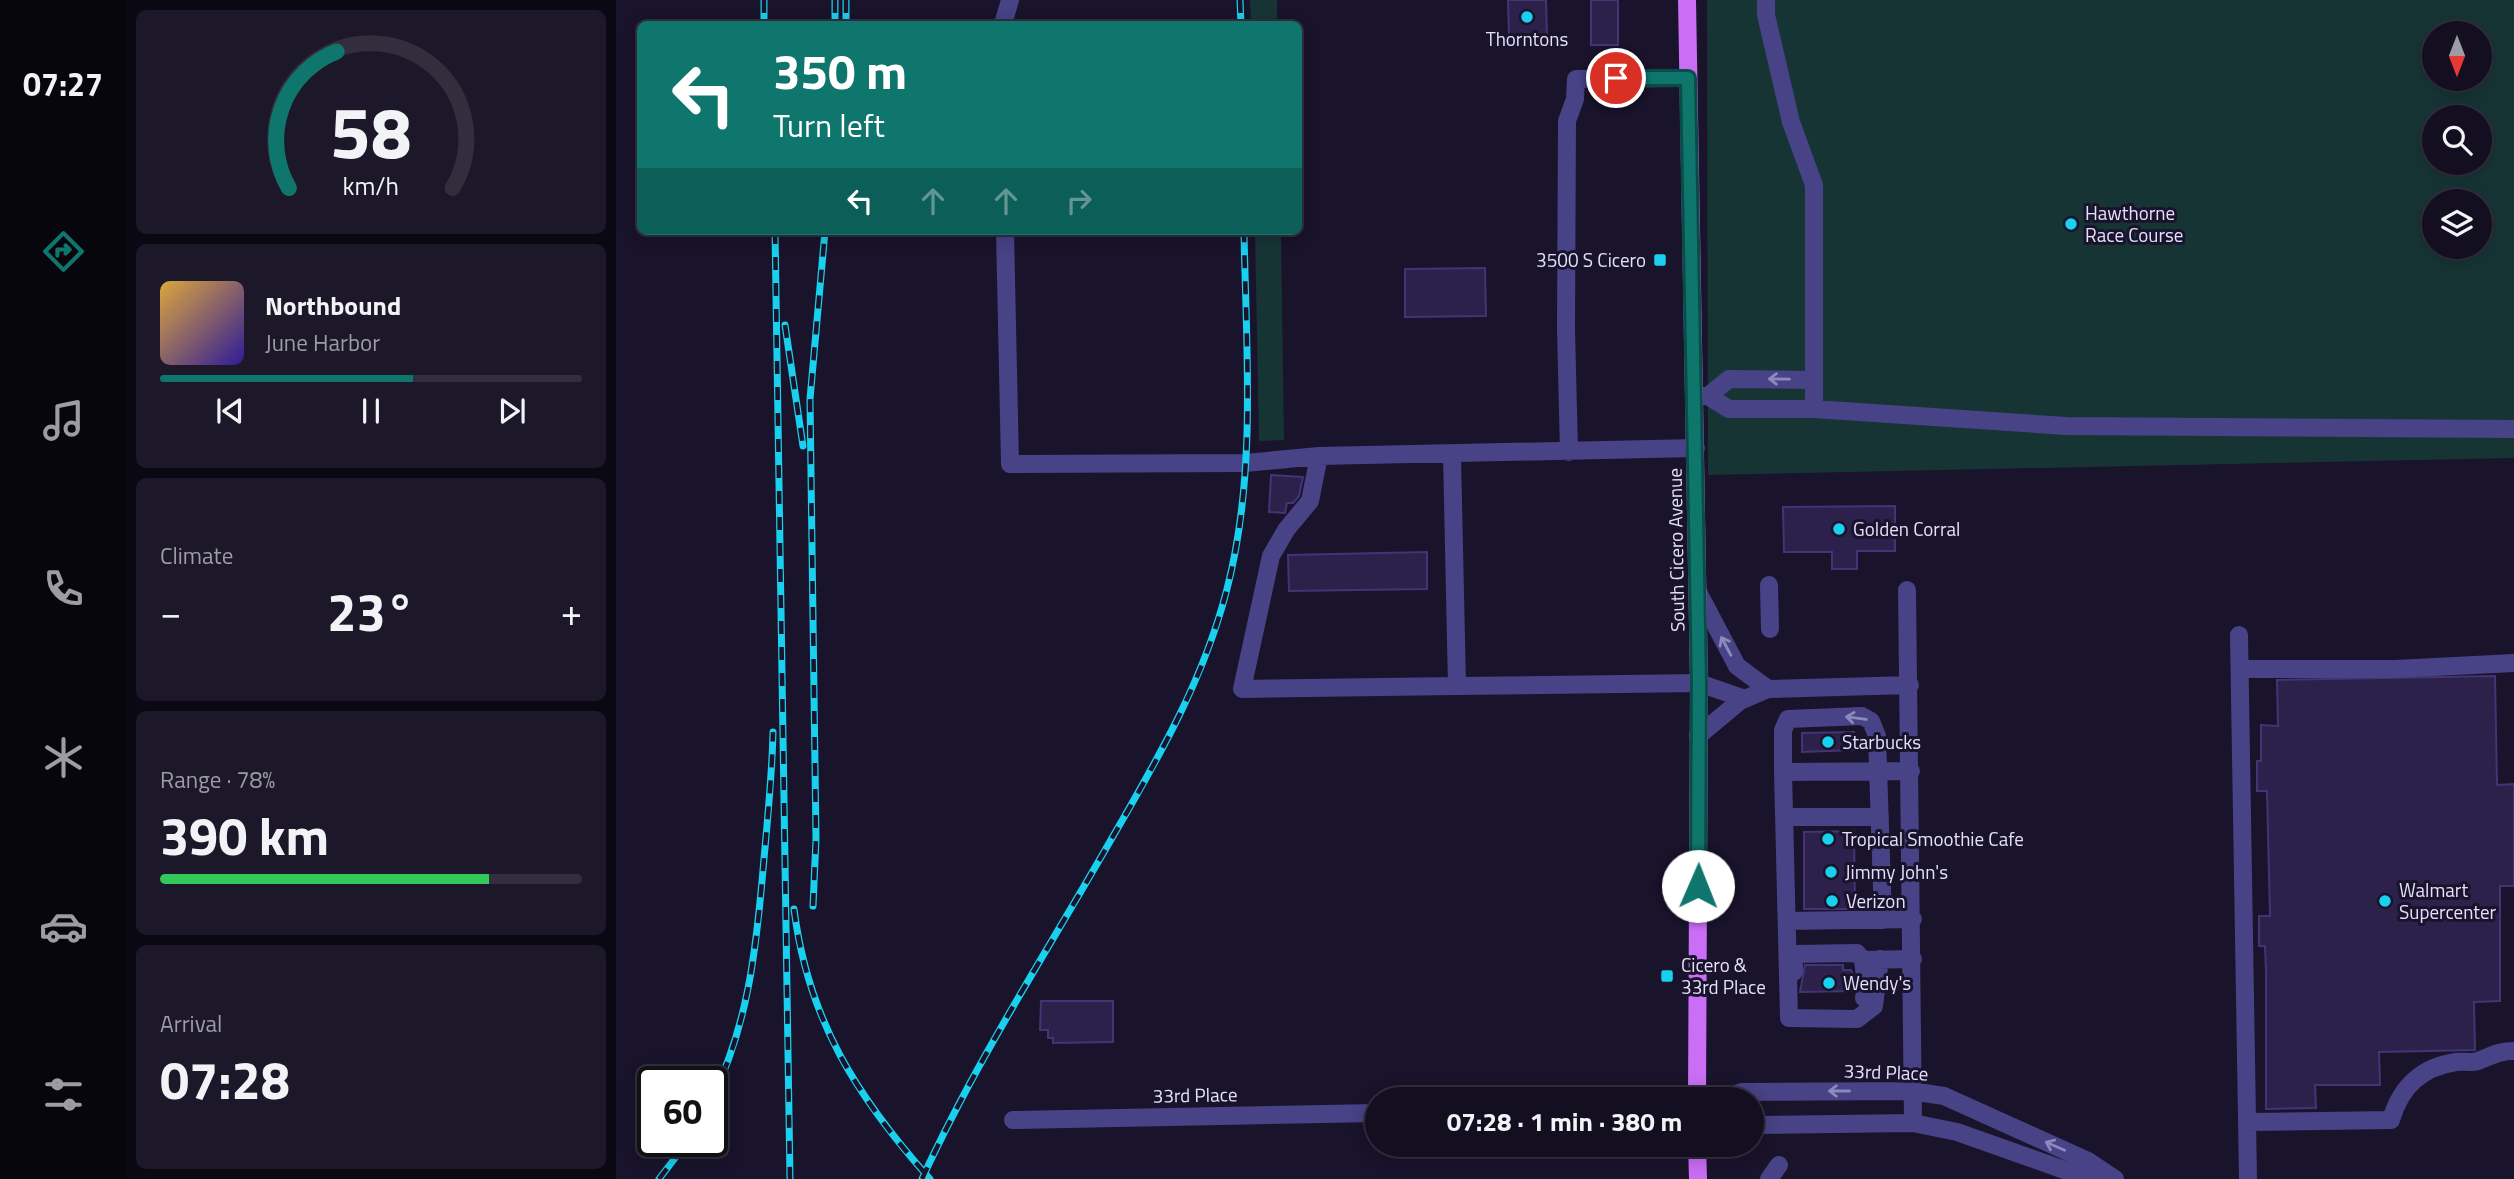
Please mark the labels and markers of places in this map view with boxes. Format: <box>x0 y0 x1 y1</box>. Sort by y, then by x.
marker: Thorntons <box>1519 9 1535 25</box>
place label: Thorntons <box>1486 24 1569 53</box>
pin <box>1586 48 1646 108</box>
place label: Hawthorne Race Course <box>2085 198 2183 249</box>
marker: Hawthorne Race Course <box>2063 216 2079 232</box>
place label: 3500 S Cicero <box>1536 245 1646 274</box>
marker: 3500 S Cicero <box>1652 252 1668 268</box>
place label: Golden Corral <box>1853 514 1960 543</box>
marker: Golden Corral <box>1831 521 1847 537</box>
place label: Starbucks <box>1842 727 1921 756</box>
marker: Starbucks <box>1820 734 1836 750</box>
place label: Tropical Smoothie Cafe <box>1842 824 2024 853</box>
marker: Tropical Smoothie Cafe <box>1820 831 1836 847</box>
place label: Jimmy John's <box>1845 857 1948 886</box>
marker: Jimmy John's <box>1823 864 1839 880</box>
place label: Walmart Supercenter <box>2399 875 2497 926</box>
place label: Verizon <box>1846 886 1906 915</box>
marker: Verizon <box>1824 893 1840 909</box>
marker: Walmart Supercenter <box>2377 893 2393 909</box>
place label: Cicero & 33rd Place <box>1681 950 1766 1001</box>
marker: Cicero & 33rd Place <box>1659 968 1675 984</box>
place label: Wendy's <box>1843 968 1911 997</box>
marker: Wendy's <box>1821 975 1837 991</box>

